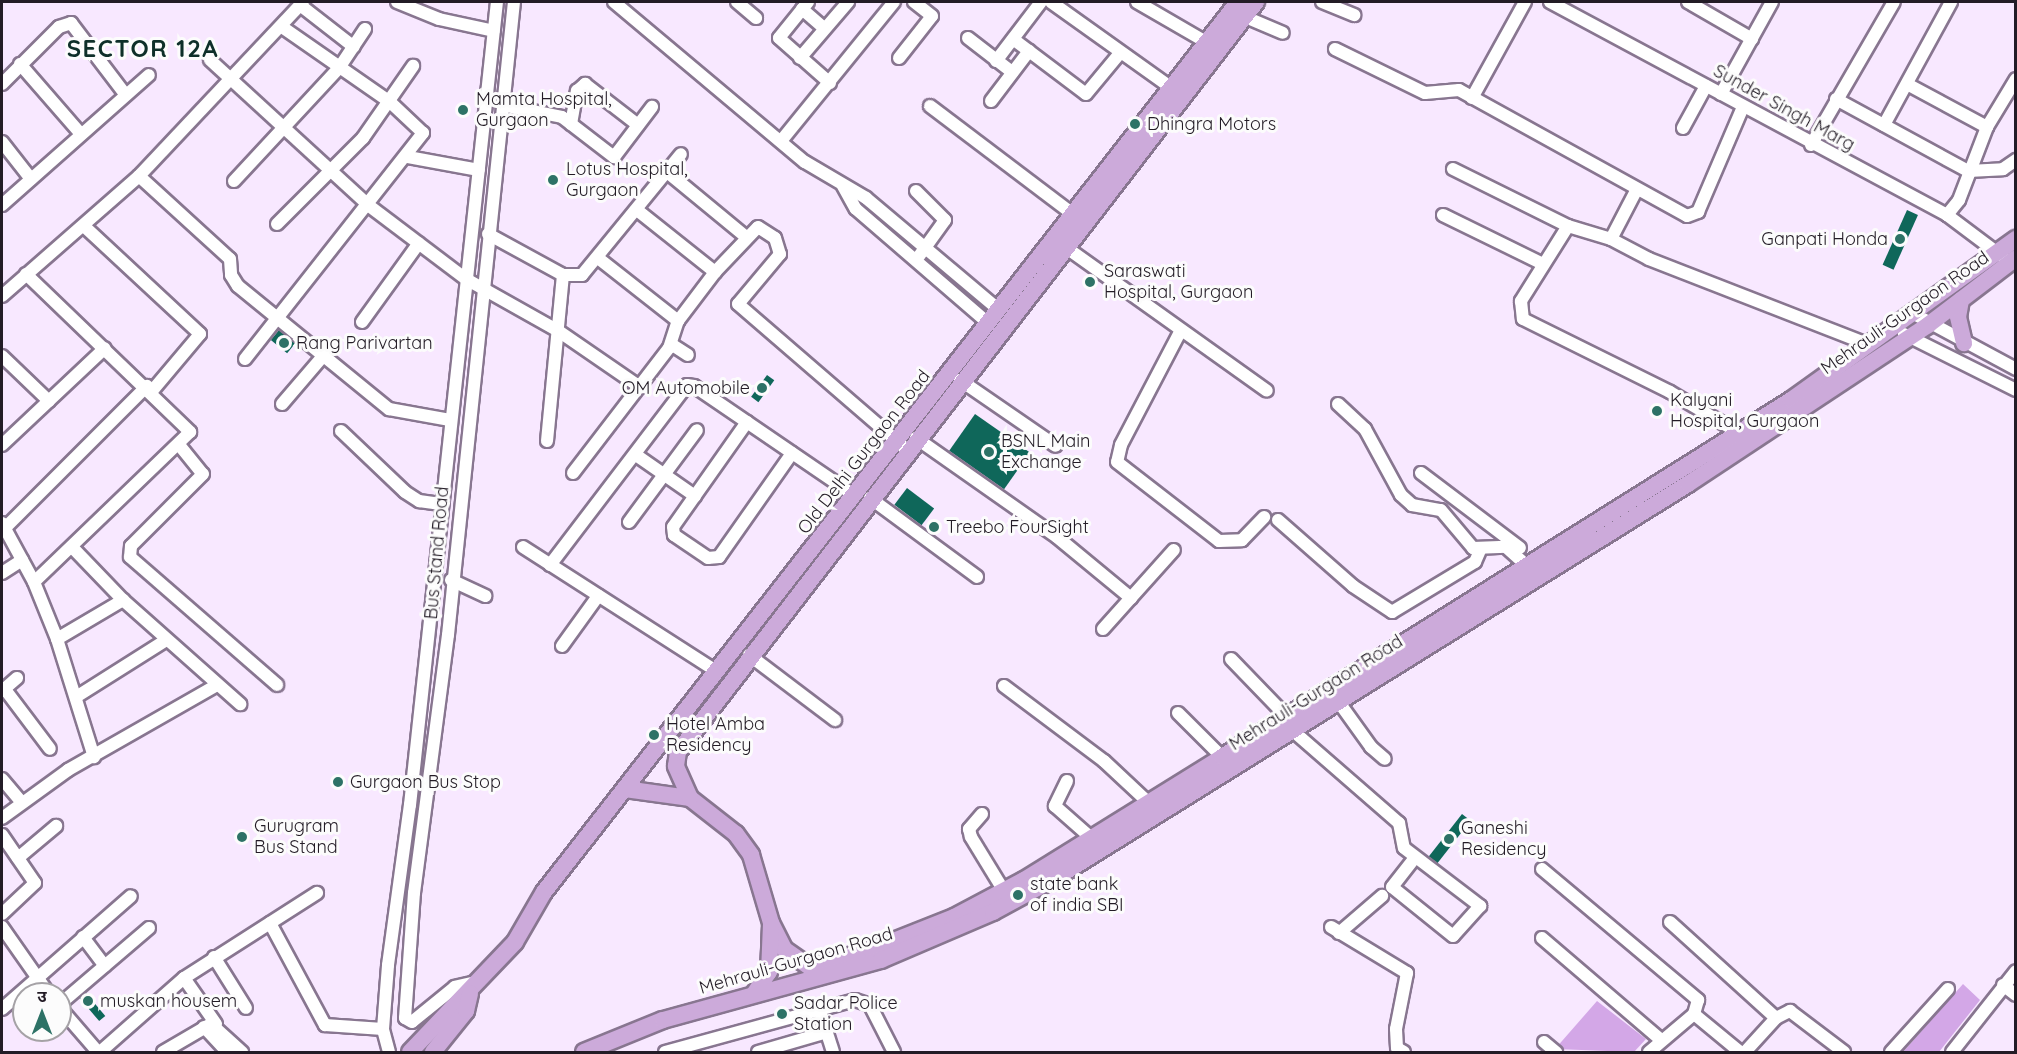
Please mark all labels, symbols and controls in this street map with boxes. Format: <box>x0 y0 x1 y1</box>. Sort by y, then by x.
district label: SECTOR 12A <box>67 35 219 63</box>
street label: Sunder Singh Marg <box>1710 60 1858 156</box>
place label: Mamta Hospital, Gurgaon <box>476 89 612 132</box>
marker: Mamta Hospital, Gurgaon <box>454 101 472 119</box>
place label: Dhingra Motors <box>1147 113 1276 135</box>
marker: Dhingra Motors <box>1128 117 1142 131</box>
place label: Lotus Hospital, Gurgaon <box>566 159 688 201</box>
marker: Lotus Hospital, Gurgaon <box>544 171 562 189</box>
place label: Ganpati Honda <box>1761 228 1888 250</box>
marker: Ganpati Honda <box>1893 232 1907 246</box>
street label: Mehrauli-Gurgaon Road <box>1817 247 1993 379</box>
place label: Saraswati Hospital, Gurgaon <box>1104 261 1253 304</box>
marker: Saraswati Hospital, Gurgaon <box>1081 273 1099 291</box>
place label: Rang Parivartan <box>296 332 433 354</box>
marker: Rang Parivartan <box>277 336 291 350</box>
street label: Old Delhi Gurgaon Road <box>793 366 935 538</box>
place label: OM Automobile <box>622 377 750 399</box>
marker: OM Automobile <box>755 381 769 395</box>
place label: Kalyani Hospital, Gurgaon <box>1670 390 1819 432</box>
marker: Kalyani Hospital, Gurgaon <box>1648 402 1666 420</box>
place label: BSNL Main Exchange <box>1001 431 1090 474</box>
marker: BSNL Main Exchange <box>982 445 996 459</box>
street label: Bus Stand Road <box>420 486 454 620</box>
place label: Treebo FourSight <box>946 516 1089 538</box>
marker: Treebo FourSight <box>927 520 941 534</box>
street label: Mehrauli-Gurgaon Road <box>1225 631 1407 755</box>
place label: Hotel Amba Residency <box>666 714 765 756</box>
marker: Hotel Amba Residency <box>647 728 661 742</box>
place label: Gurgaon Bus Stop <box>350 771 501 793</box>
marker: Gurgaon Bus Stop <box>331 775 345 789</box>
place label: Gurugram Bus Stand <box>254 816 339 858</box>
place label: Ganeshi Residency <box>1461 818 1546 860</box>
marker: Gurugram Bus Stand <box>235 830 249 844</box>
marker: Ganeshi Residency <box>1442 832 1456 846</box>
place label: state bank of india SBI <box>1030 874 1123 916</box>
marker: state bank of india SBI <box>1011 888 1025 902</box>
street label: Mehrauli-Gurgaon Road <box>697 923 895 999</box>
north arrow <box>12 982 72 1042</box>
text: उ <box>37 986 47 1006</box>
place label: muskan housem <box>100 990 237 1012</box>
place label: Sadar Police Station <box>794 993 898 1036</box>
marker: muskan housem <box>81 994 95 1008</box>
marker: Sadar Police Station <box>775 1007 789 1021</box>

